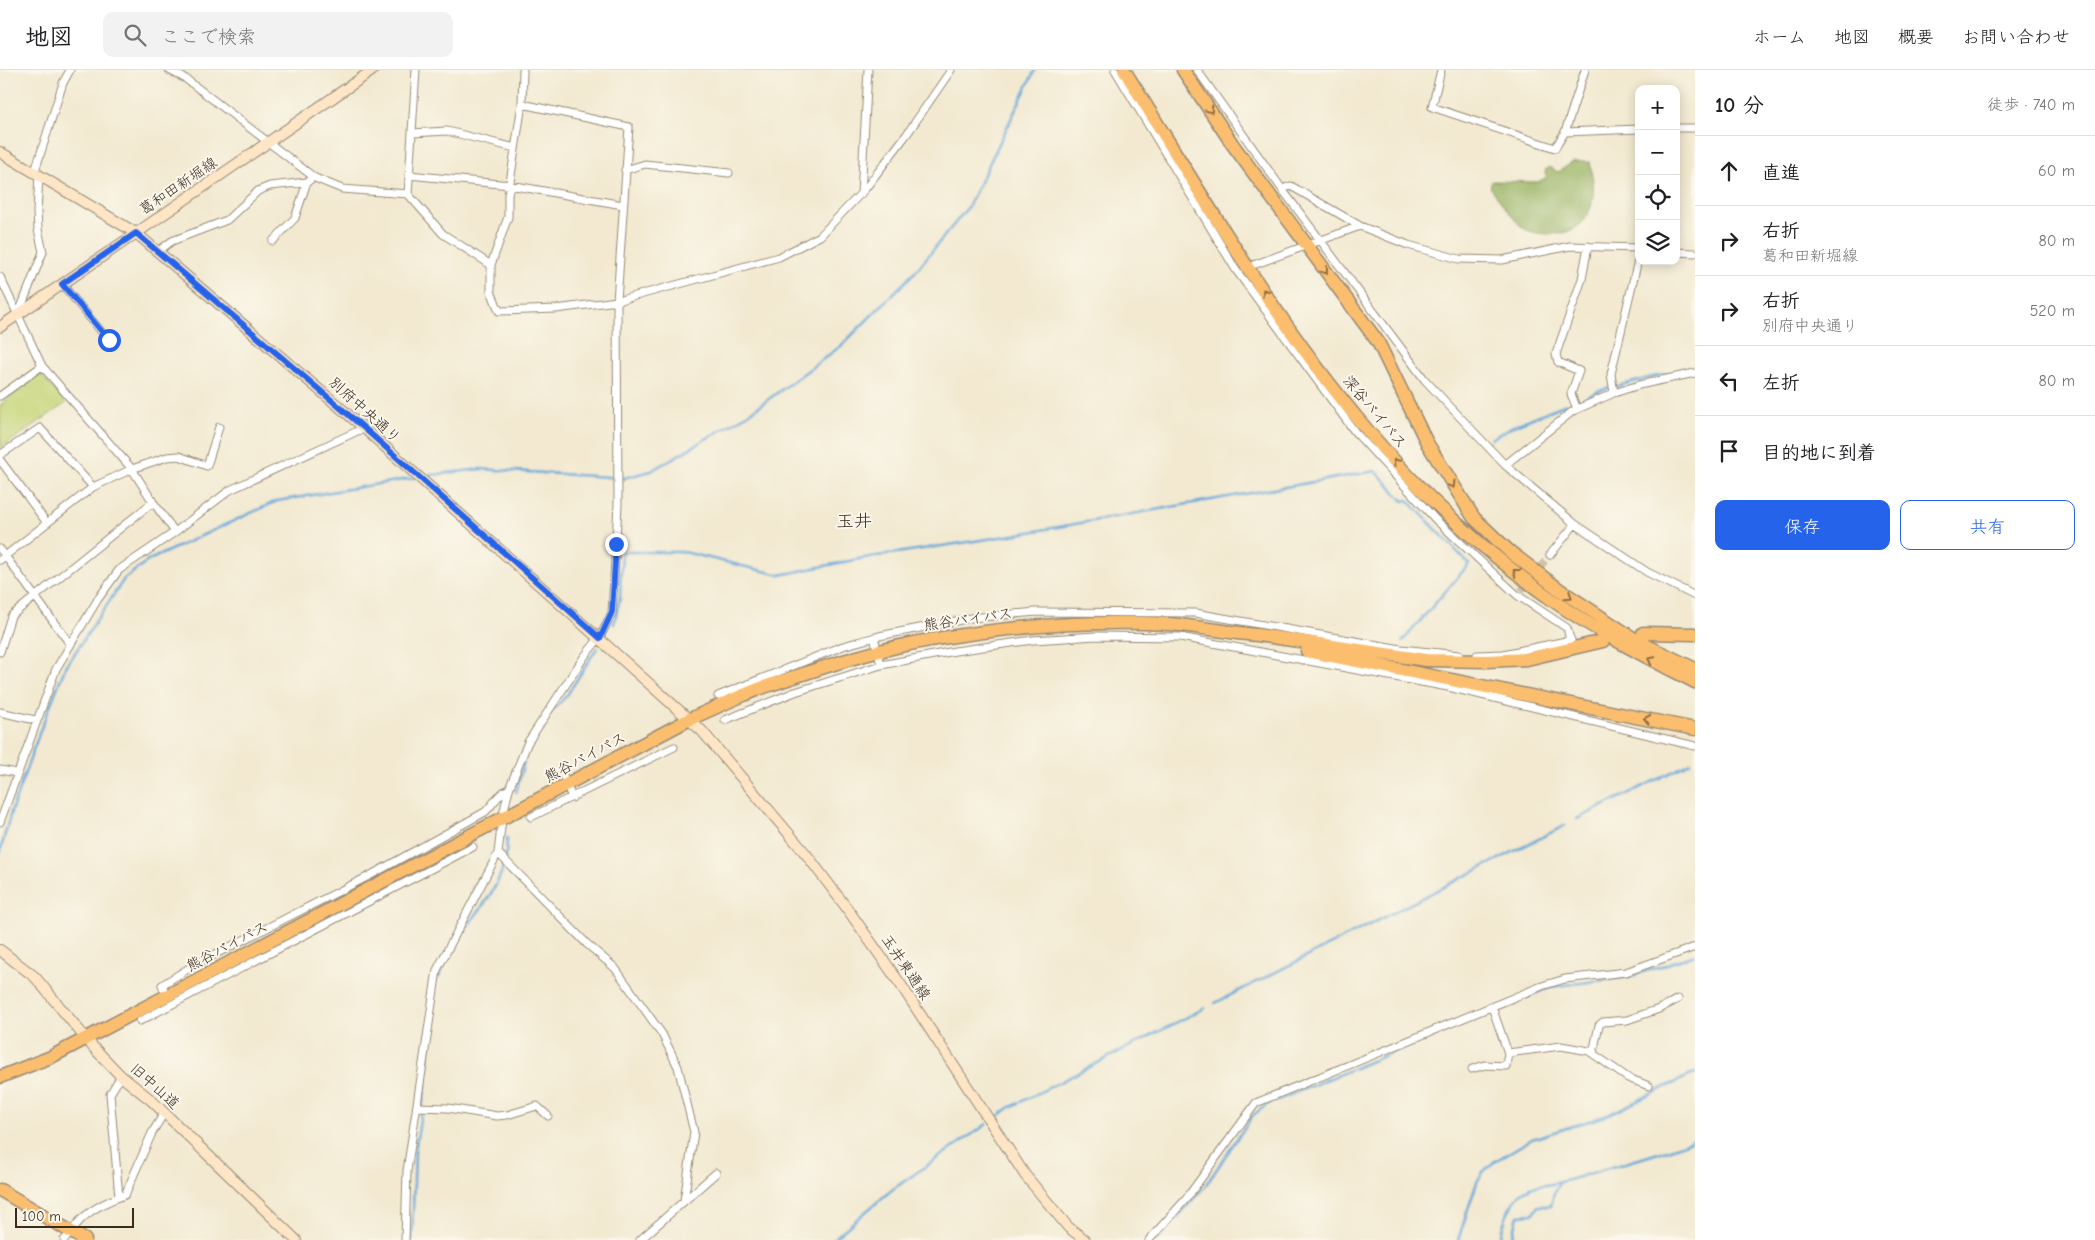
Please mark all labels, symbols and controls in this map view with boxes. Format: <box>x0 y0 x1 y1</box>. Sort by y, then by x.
search box <box>103 12 453 57</box>
icon: search <box>121 21 149 49</box>
text: 地図 <box>25 23 73 51</box>
text: ここで検索 <box>161 26 256 48</box>
text: ホーム <box>1753 27 1806 48</box>
text: 地図 <box>1834 27 1870 48</box>
text: 概要 <box>1898 27 1934 48</box>
text: お問い合わせ <box>1962 27 2070 48</box>
map controls <box>1635 85 1680 265</box>
button: + <box>1635 85 1680 130</box>
text: 10 分 <box>1715 93 1764 117</box>
text: 徒歩 · 740 m <box>1987 96 2075 114</box>
one-way arrow <box>1204 105 1213 114</box>
button: − <box>1635 130 1680 175</box>
street label: 葛和田新堀線 <box>136 153 220 219</box>
icon: ahead <box>1715 157 1743 185</box>
text: 直進 <box>1762 162 1800 184</box>
text: 60 m <box>2038 162 2075 180</box>
button: locate <box>1635 175 1680 220</box>
button: layers <box>1635 220 1680 265</box>
text: 右折 <box>1762 220 1800 242</box>
icon: right <box>1715 227 1743 255</box>
text: 80 m <box>2038 232 2075 250</box>
text: 葛和田新堀線 <box>1762 247 1858 265</box>
one-way arrow <box>1319 265 1327 274</box>
one-way arrow <box>1262 288 1271 298</box>
text: 右折 <box>1762 290 1800 312</box>
icon: right <box>1715 297 1743 325</box>
text: 520 m <box>2030 302 2075 320</box>
text: 別府中央通り <box>1762 317 1858 335</box>
route start <box>98 329 121 352</box>
icon: left <box>1715 367 1743 395</box>
street label: 深谷バイパス <box>1339 372 1411 452</box>
text: 左折 <box>1762 372 1800 394</box>
text: 80 m <box>2038 372 2075 390</box>
street label: 別府中央通り <box>326 373 404 447</box>
icon: arrive <box>1715 437 1743 465</box>
text: 目的地に到着 <box>1762 442 1876 464</box>
one-way arrow <box>1393 458 1402 467</box>
one-way arrow <box>1446 480 1455 489</box>
button: 保存 <box>1715 500 1890 550</box>
button: 共有 <box>1900 500 2075 550</box>
district label: 玉井 <box>836 511 872 532</box>
route end <box>605 533 628 556</box>
one-way arrow <box>1513 569 1522 577</box>
one-way arrow <box>1563 590 1572 599</box>
street label: 熊谷バイパス <box>922 604 1014 634</box>
one-way arrow <box>1648 656 1657 666</box>
one-way arrow <box>1643 714 1652 725</box>
street label: 熊谷バイパス <box>541 728 629 786</box>
street label: 熊谷バイパス <box>183 917 271 975</box>
street label: 玉井東通線 <box>878 931 934 1003</box>
street label: 旧中山道 <box>127 1059 183 1113</box>
scale bar <box>15 1205 134 1228</box>
text: 100 m <box>22 1208 61 1225</box>

